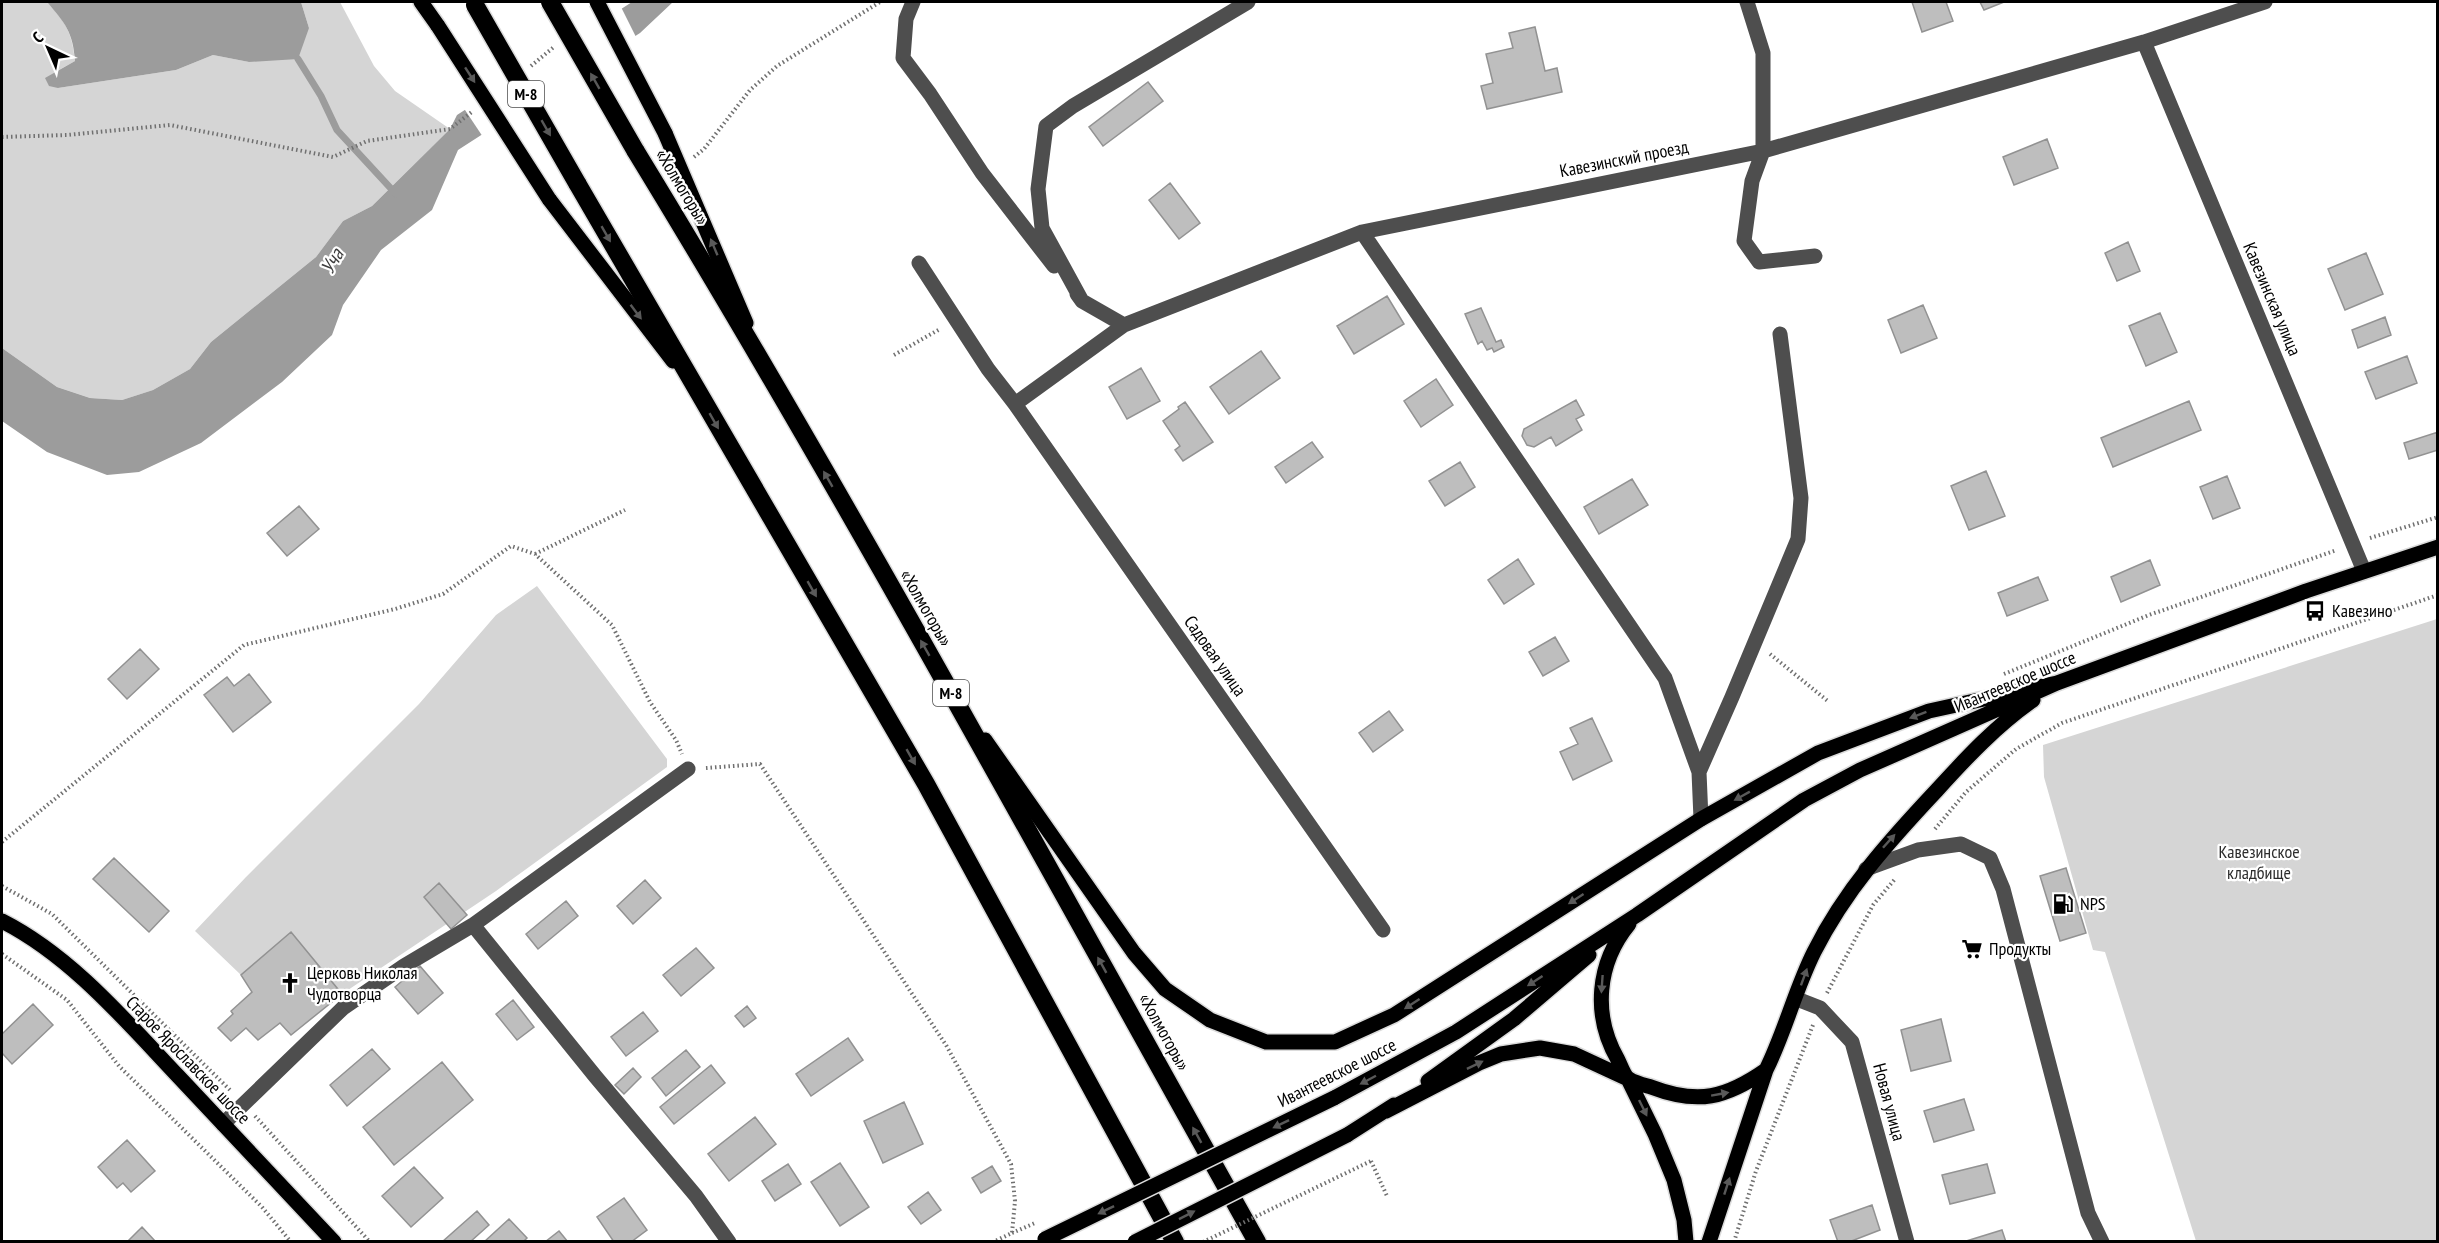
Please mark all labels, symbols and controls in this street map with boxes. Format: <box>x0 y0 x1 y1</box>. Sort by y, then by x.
north arrow <box>18 18 78 78</box>
text: С <box>28 27 48 47</box>
one-way arrow <box>464 67 475 84</box>
one-way arrow <box>590 73 601 89</box>
road number: М-8 <box>508 81 544 107</box>
one-way arrow <box>541 120 551 137</box>
street label: Кавезинский проезд <box>1558 135 1690 182</box>
street label: «Холмогоры» <box>651 144 714 229</box>
one-way arrow <box>601 226 611 243</box>
one-way arrow <box>709 238 719 256</box>
street label: Кавезинская улица <box>2238 239 2307 359</box>
water label: Уча <box>315 243 350 278</box>
one-way arrow <box>629 305 641 320</box>
one-way arrow <box>708 413 719 429</box>
one-way arrow <box>823 470 833 487</box>
street label: «Холмогоры» <box>895 565 958 650</box>
one-way arrow <box>807 581 817 598</box>
bus stop icon: Кавезино <box>2303 599 2327 623</box>
place label: Кавезино <box>2332 599 2393 622</box>
street label: Садовая улица <box>1179 611 1252 700</box>
one-way arrow <box>920 640 931 656</box>
street label: Ивантеевское шоссе <box>1950 646 2079 718</box>
road number: М-8 <box>933 680 969 706</box>
one-way arrow <box>1909 710 1927 720</box>
one-way arrow <box>905 749 915 766</box>
one-way arrow <box>1733 791 1750 801</box>
one-way arrow <box>1882 834 1895 849</box>
park label: Кавезинское кладбище <box>2218 840 2300 884</box>
fuel station icon: NPS <box>2051 892 2075 916</box>
place label: NPS <box>2080 892 2106 915</box>
one-way arrow <box>1568 893 1584 904</box>
supermarket icon: Продукты <box>1960 937 1984 961</box>
place label: Продукты <box>1989 937 2051 960</box>
one-way arrow <box>1097 957 1108 973</box>
place label: Церковь Николая Чудотворца <box>307 961 418 1005</box>
one-way arrow <box>1800 968 1810 986</box>
church icon: Церковь Николая Чудотворца <box>278 971 302 995</box>
one-way arrow <box>1528 975 1544 987</box>
one-way arrow <box>1598 975 1607 994</box>
street label: «Холмогоры» <box>1134 989 1195 1075</box>
street label: Старое Ярославское шоссе <box>121 991 256 1129</box>
one-way arrow <box>1404 998 1420 1009</box>
street label: Ивантеевское шоссе <box>1274 1033 1400 1112</box>
street label: Новая улица <box>1868 1060 1911 1143</box>
one-way arrow <box>1467 1061 1484 1070</box>
one-way arrow <box>1359 1075 1376 1085</box>
one-way arrow <box>1710 1089 1729 1098</box>
one-way arrow <box>1638 1100 1648 1117</box>
one-way arrow <box>1273 1119 1290 1128</box>
one-way arrow <box>1192 1127 1202 1144</box>
one-way arrow <box>1723 1177 1733 1195</box>
one-way arrow <box>1098 1205 1115 1214</box>
one-way arrow <box>1179 1211 1196 1220</box>

